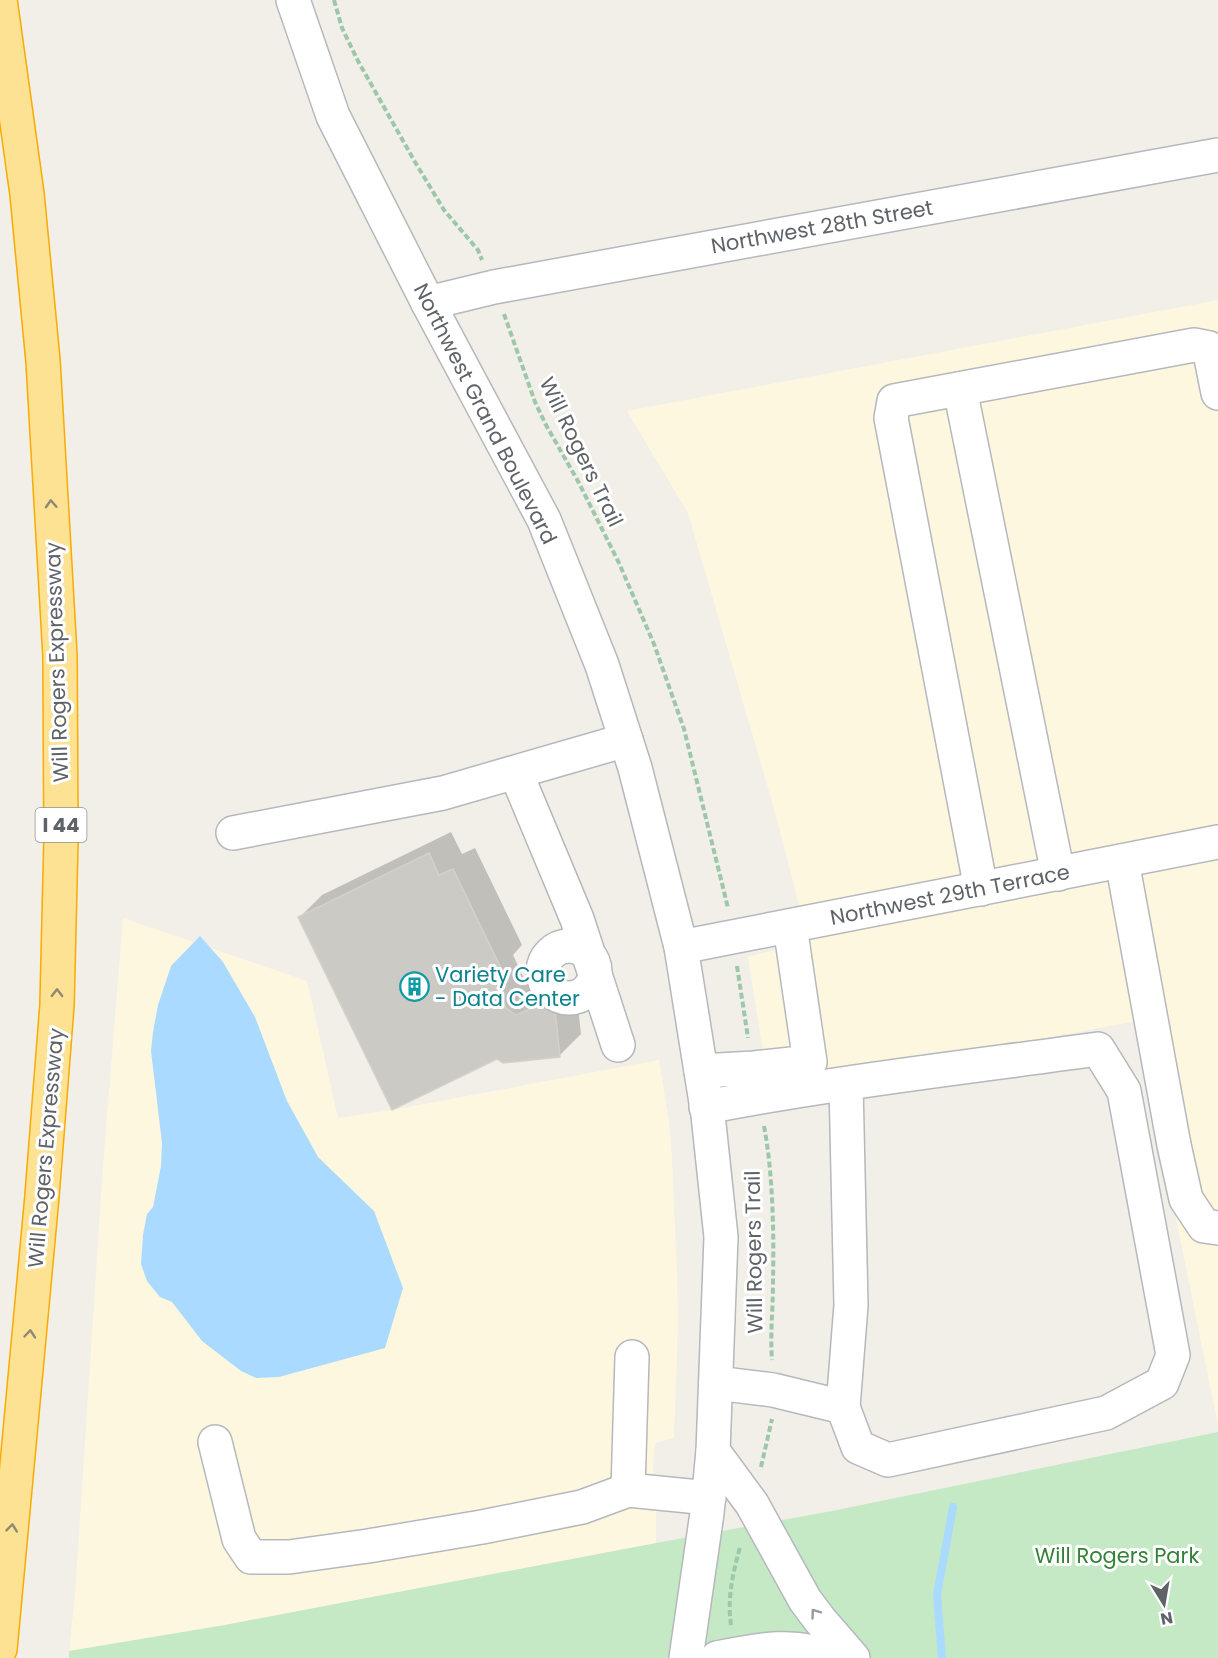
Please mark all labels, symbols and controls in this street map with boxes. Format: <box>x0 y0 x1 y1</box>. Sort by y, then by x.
street label: Northwest 28th Street <box>709 193 935 260</box>
street label: Northwest Grand Boulevard <box>407 278 564 549</box>
street label: Will Rogers Trail <box>533 372 630 531</box>
one-way arrow <box>45 500 58 509</box>
street label: Will Rogers Expressway <box>38 541 75 783</box>
road number: I 44 <box>36 808 86 842</box>
street label: Northwest 29th Terrace <box>828 857 1072 932</box>
place label: Variety Care - Data Center <box>435 960 580 1013</box>
building icon: Variety Care - Data Center <box>398 971 430 1003</box>
one-way arrow <box>51 989 64 998</box>
street label: Will Rogers Expressway <box>21 1027 70 1269</box>
street label: Will Rogers Trail <box>738 1170 769 1334</box>
one-way arrow <box>23 1329 36 1338</box>
one-way arrow <box>5 1523 18 1533</box>
park label: Will Rogers Park <box>1035 1541 1199 1570</box>
north arrow <box>1134 1574 1194 1634</box>
text: N <box>1159 1606 1175 1631</box>
one-way arrow <box>811 1609 822 1620</box>

